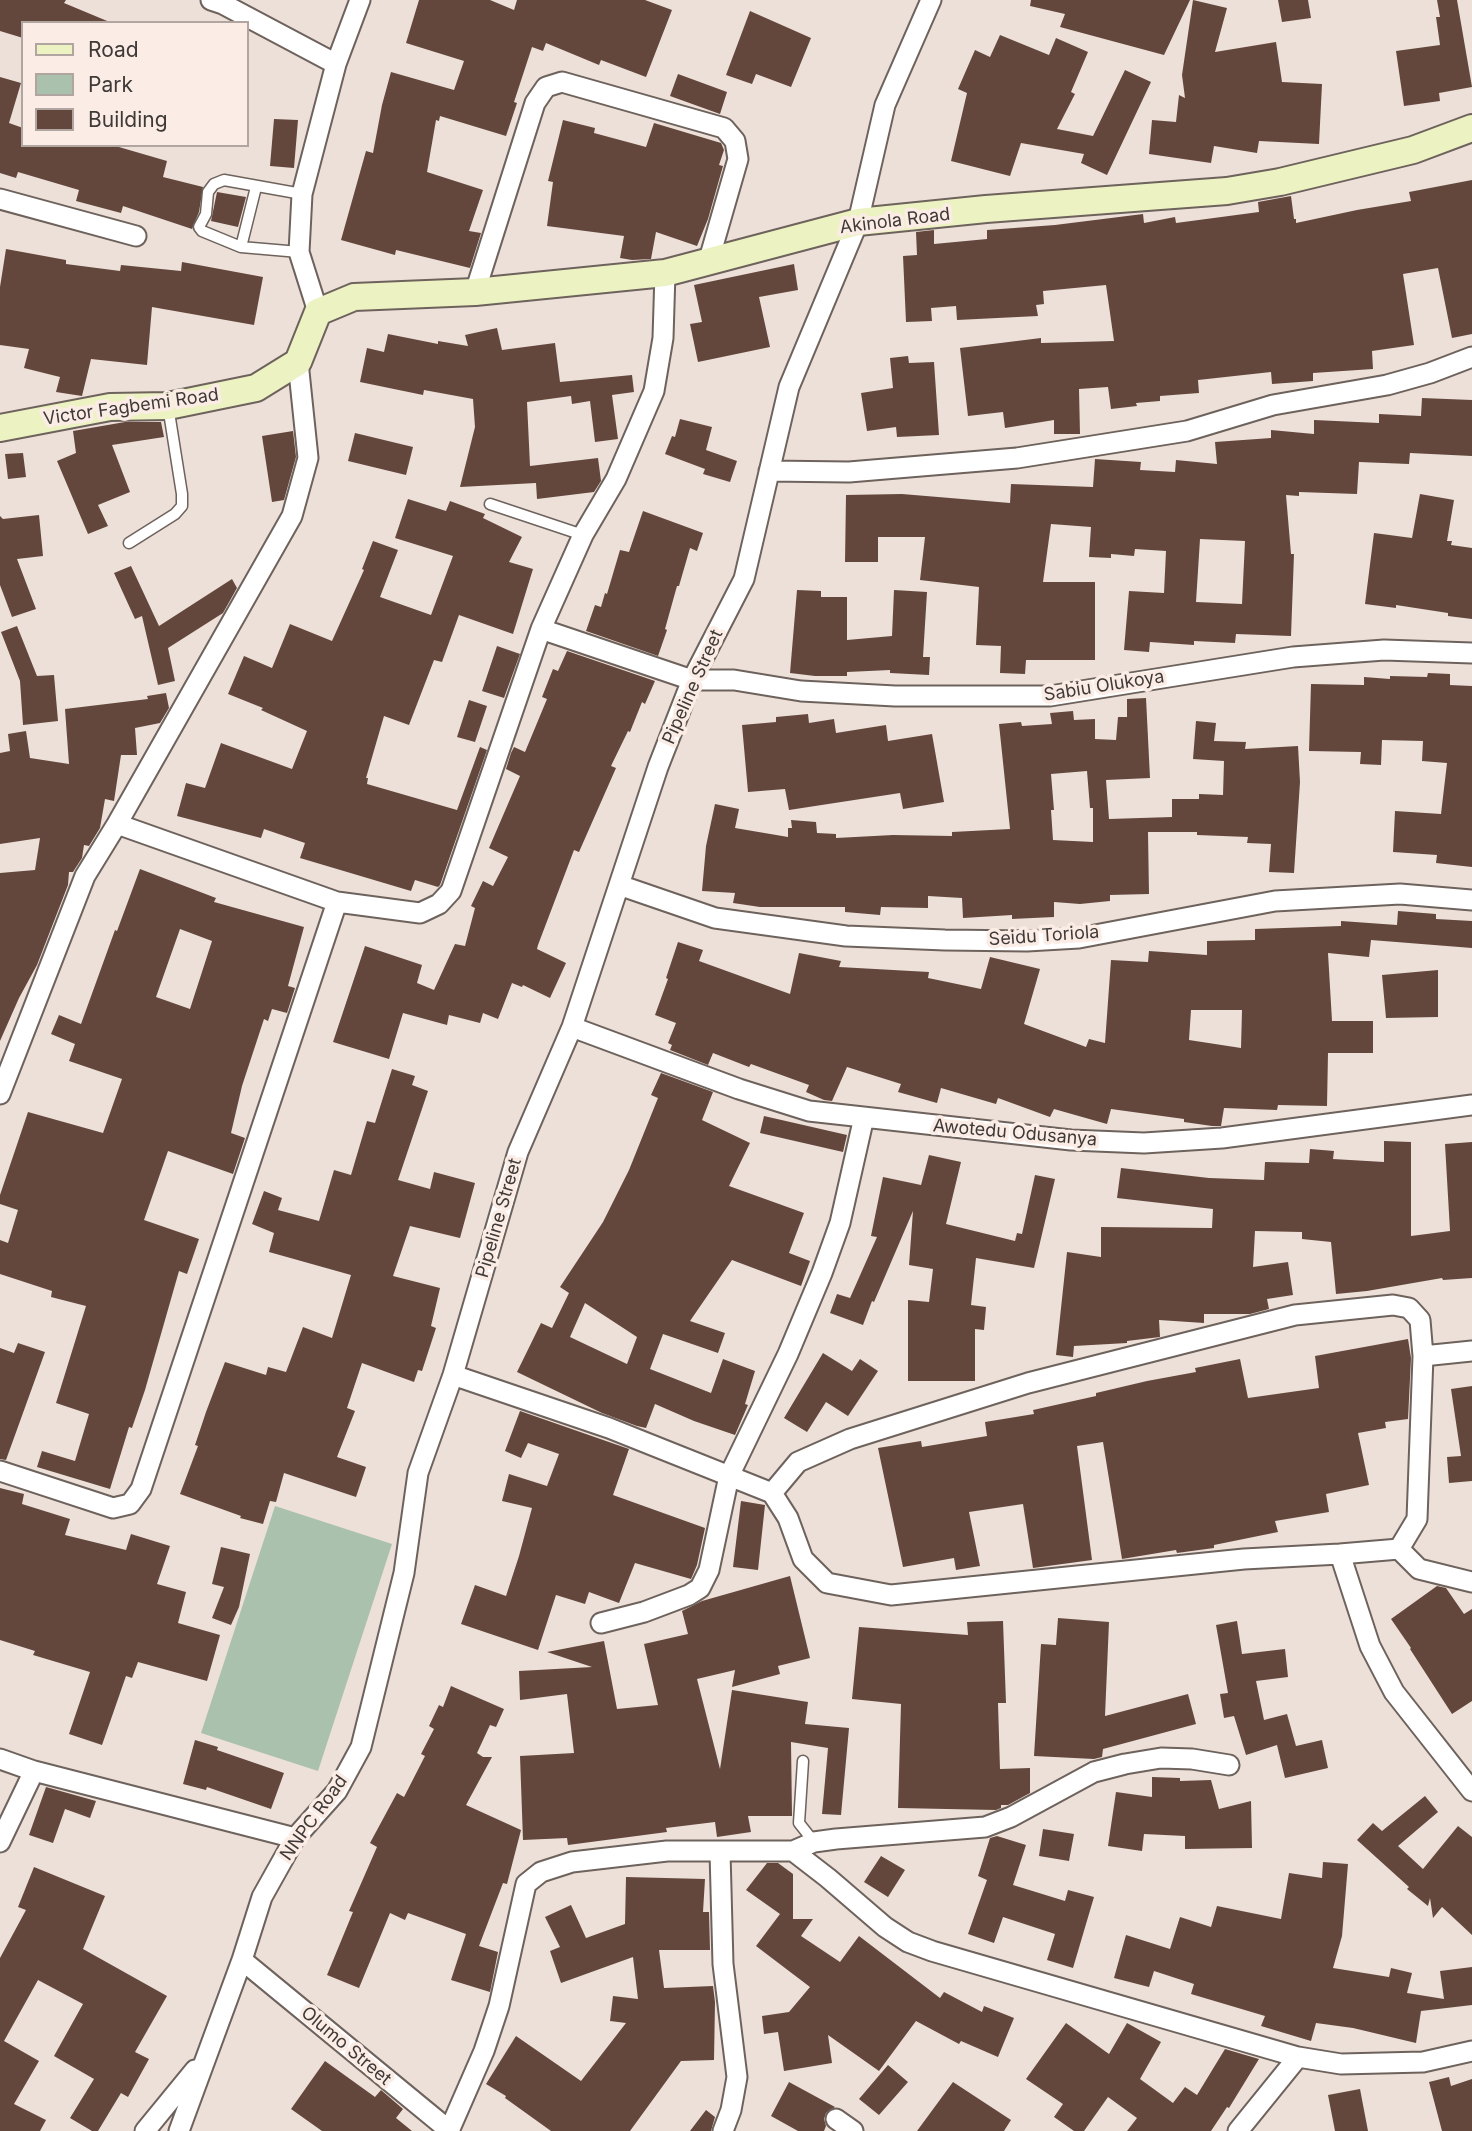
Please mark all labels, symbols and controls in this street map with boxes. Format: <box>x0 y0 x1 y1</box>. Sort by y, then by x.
legend <box>21 21 248 147</box>
text: Road <box>88 37 139 62</box>
text: Park <box>88 72 133 97</box>
text: Building <box>88 107 168 132</box>
street label: Akinola Road <box>839 204 951 238</box>
street label: Victor Fagbemi Road <box>42 384 220 430</box>
street label: Pipeline Street <box>658 626 728 748</box>
street label: Sabiu Olukoya <box>1042 666 1166 706</box>
street label: Seidu Toriola <box>988 921 1100 951</box>
street label: Awotedu Odusanya <box>932 1115 1098 1151</box>
street label: Pipeline Street <box>472 1156 526 1280</box>
street label: NNPC Road <box>276 1771 352 1865</box>
street label: Olumo Street <box>296 2002 396 2090</box>

